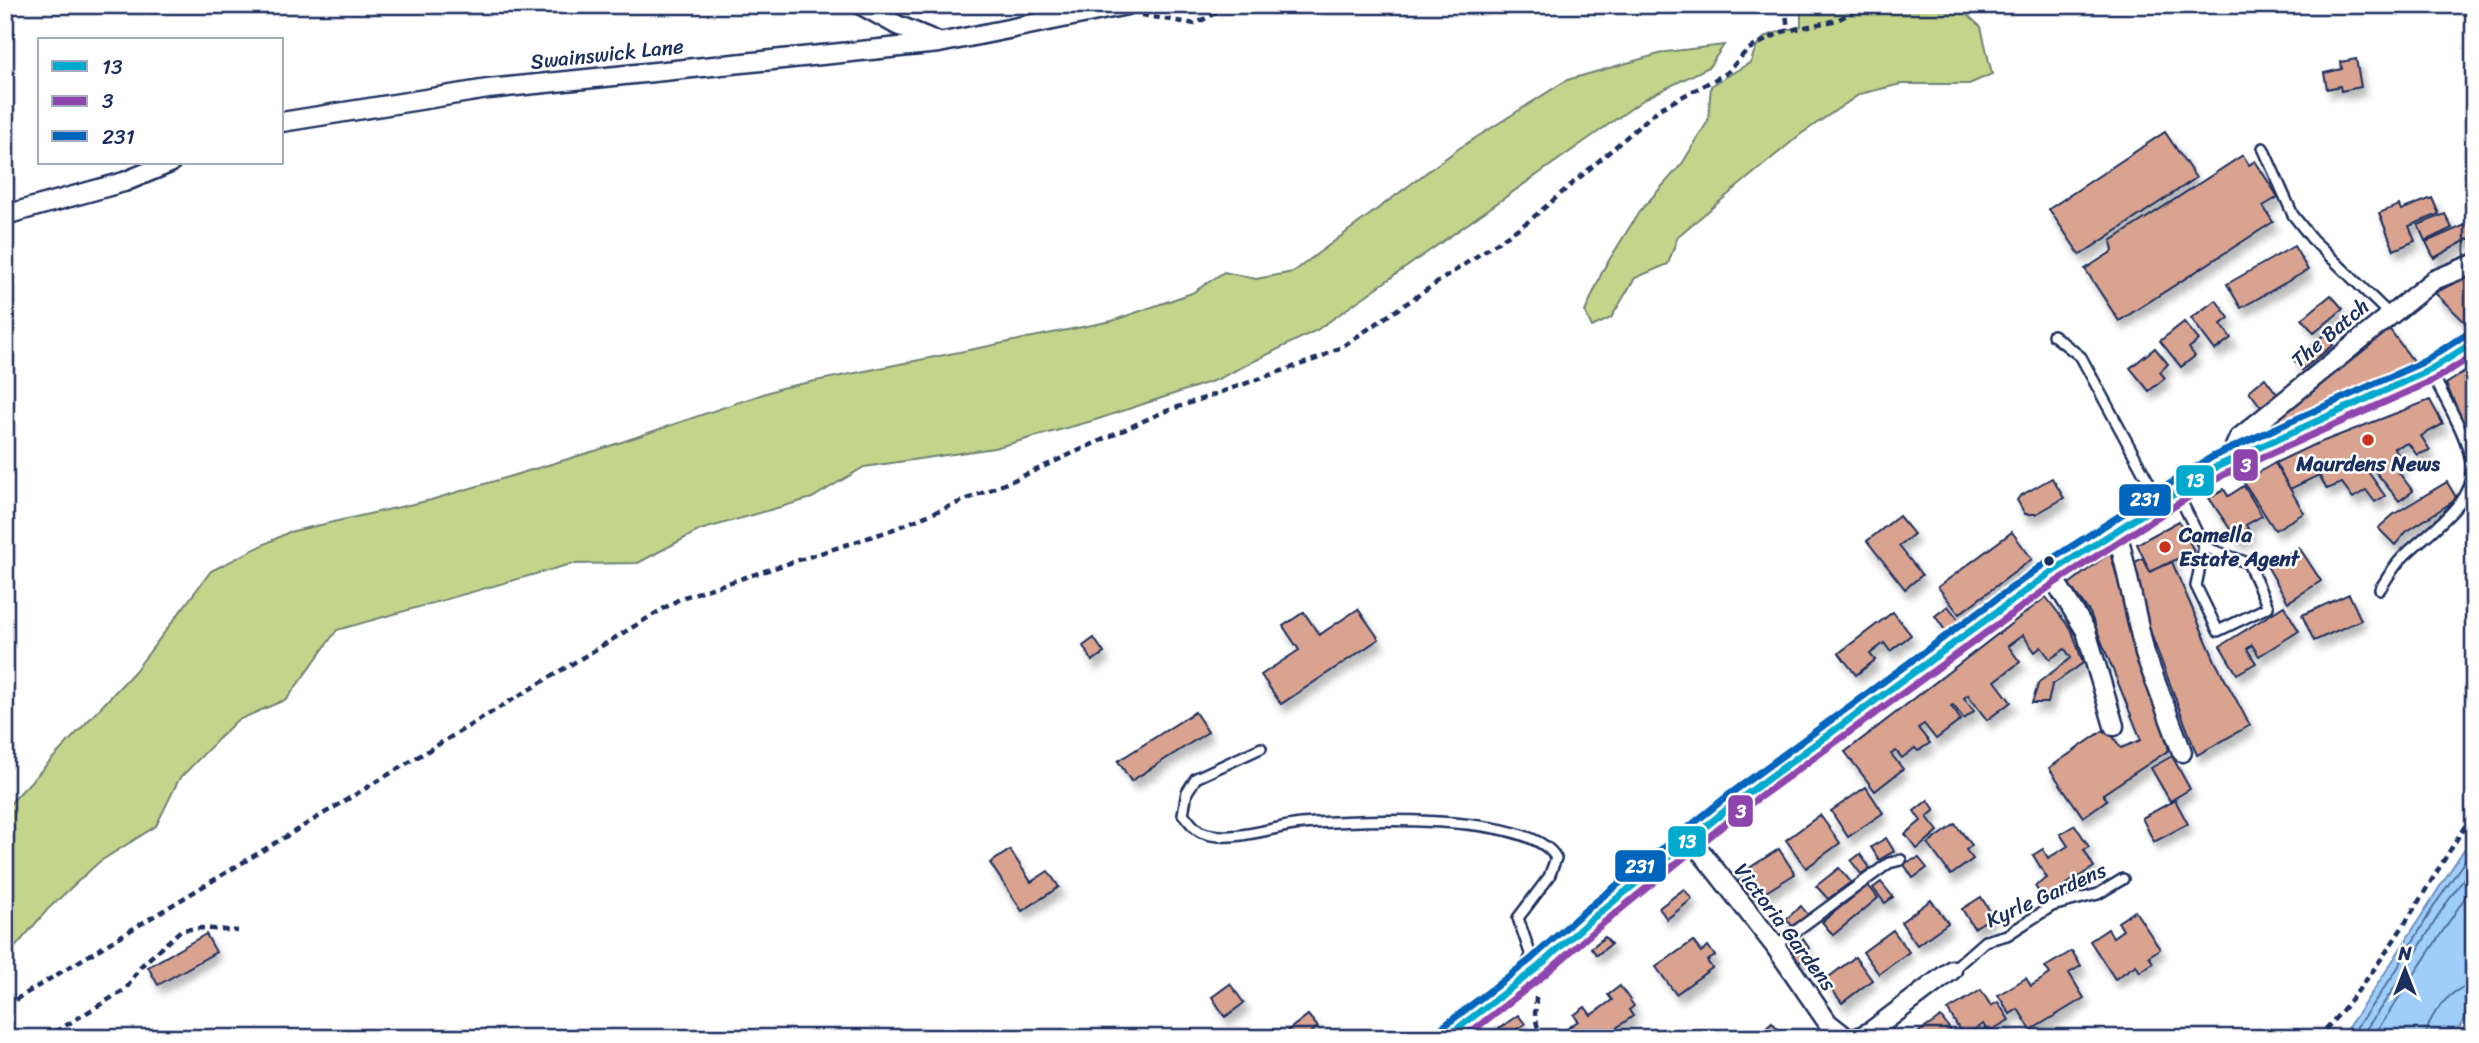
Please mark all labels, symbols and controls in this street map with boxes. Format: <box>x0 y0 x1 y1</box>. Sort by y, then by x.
street label: Swainswick Lane <box>529 27 686 81</box>
legend <box>38 38 284 164</box>
text: 13 <box>102 48 123 86</box>
text: 3 <box>102 82 114 120</box>
text: 231 <box>102 118 135 156</box>
street label: The Batch <box>2282 288 2378 378</box>
marker: Maurdens News <box>2360 432 2376 448</box>
place label: Maurdens News <box>2295 445 2440 483</box>
line badge: 3 <box>2232 448 2259 482</box>
text: 3 <box>2240 449 2252 482</box>
line badge: 13 <box>2175 464 2215 497</box>
text: 13 <box>2186 464 2205 497</box>
line badge: 231 <box>2118 483 2172 517</box>
text: 231 <box>2129 483 2160 516</box>
place label: Camella Estate Agent <box>2178 516 2301 578</box>
marker: Camella Estate Agent <box>2157 539 2173 555</box>
unlabelled marker <box>2042 554 2056 568</box>
line badge: 3 <box>1727 794 1754 828</box>
text: 3 <box>1735 795 1747 828</box>
line badge: 13 <box>1667 825 1707 858</box>
text: 13 <box>1678 825 1697 858</box>
line badge: 231 <box>1614 849 1667 883</box>
text: 231 <box>1624 850 1655 883</box>
street label: Kyrle Gardens <box>1979 851 2113 939</box>
street label: Victoria Gardens <box>1724 854 1847 1000</box>
north arrow <box>2370 934 2440 1004</box>
text: N <box>2397 937 2412 970</box>

